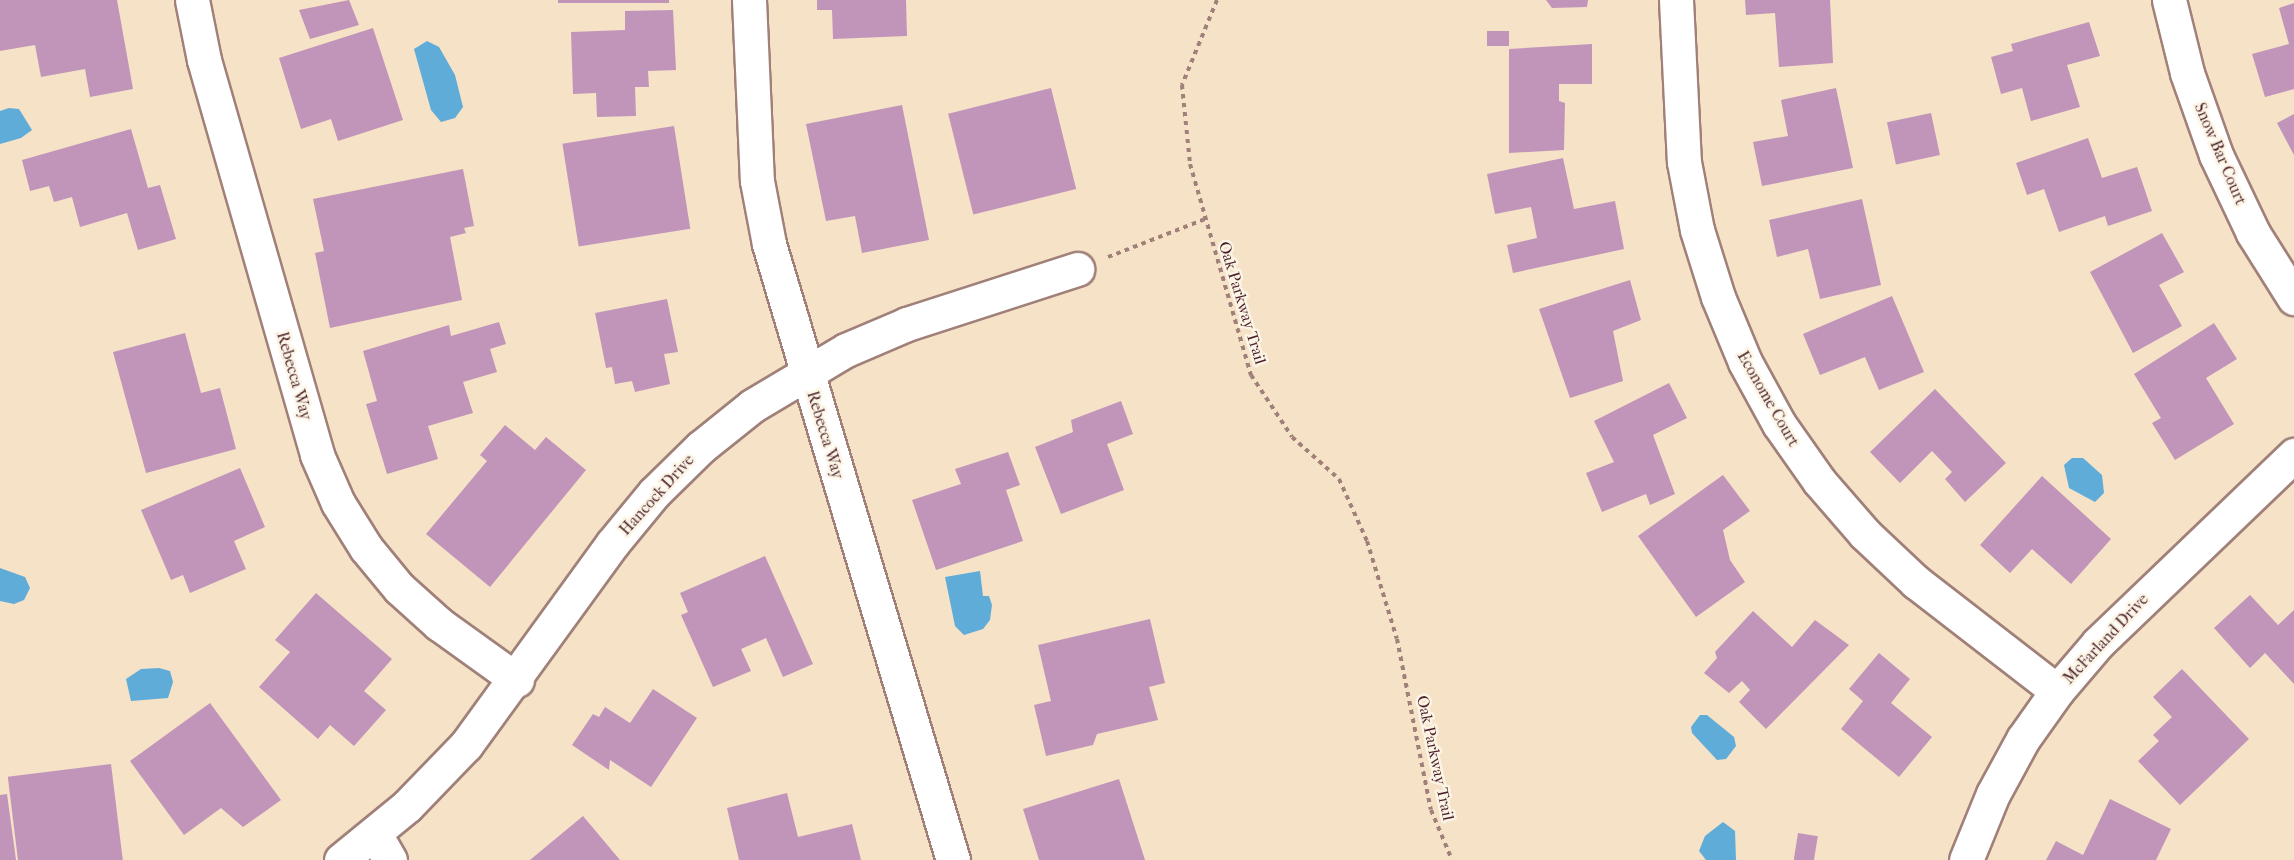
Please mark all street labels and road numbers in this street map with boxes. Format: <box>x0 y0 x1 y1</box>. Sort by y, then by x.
street label: Snow Bar Court <box>2190 100 2250 208</box>
street label: Oak Parkway Trail <box>1214 239 1270 367</box>
street label: Rebecca Way <box>272 330 316 422</box>
street label: Econome Court <box>1733 348 1803 450</box>
street label: Rebecca Way <box>803 389 847 481</box>
street label: Hancock Drive <box>616 451 698 539</box>
street label: McFarland Drive <box>2059 590 2153 688</box>
street label: Oak Parkway Trail <box>1412 694 1458 822</box>

